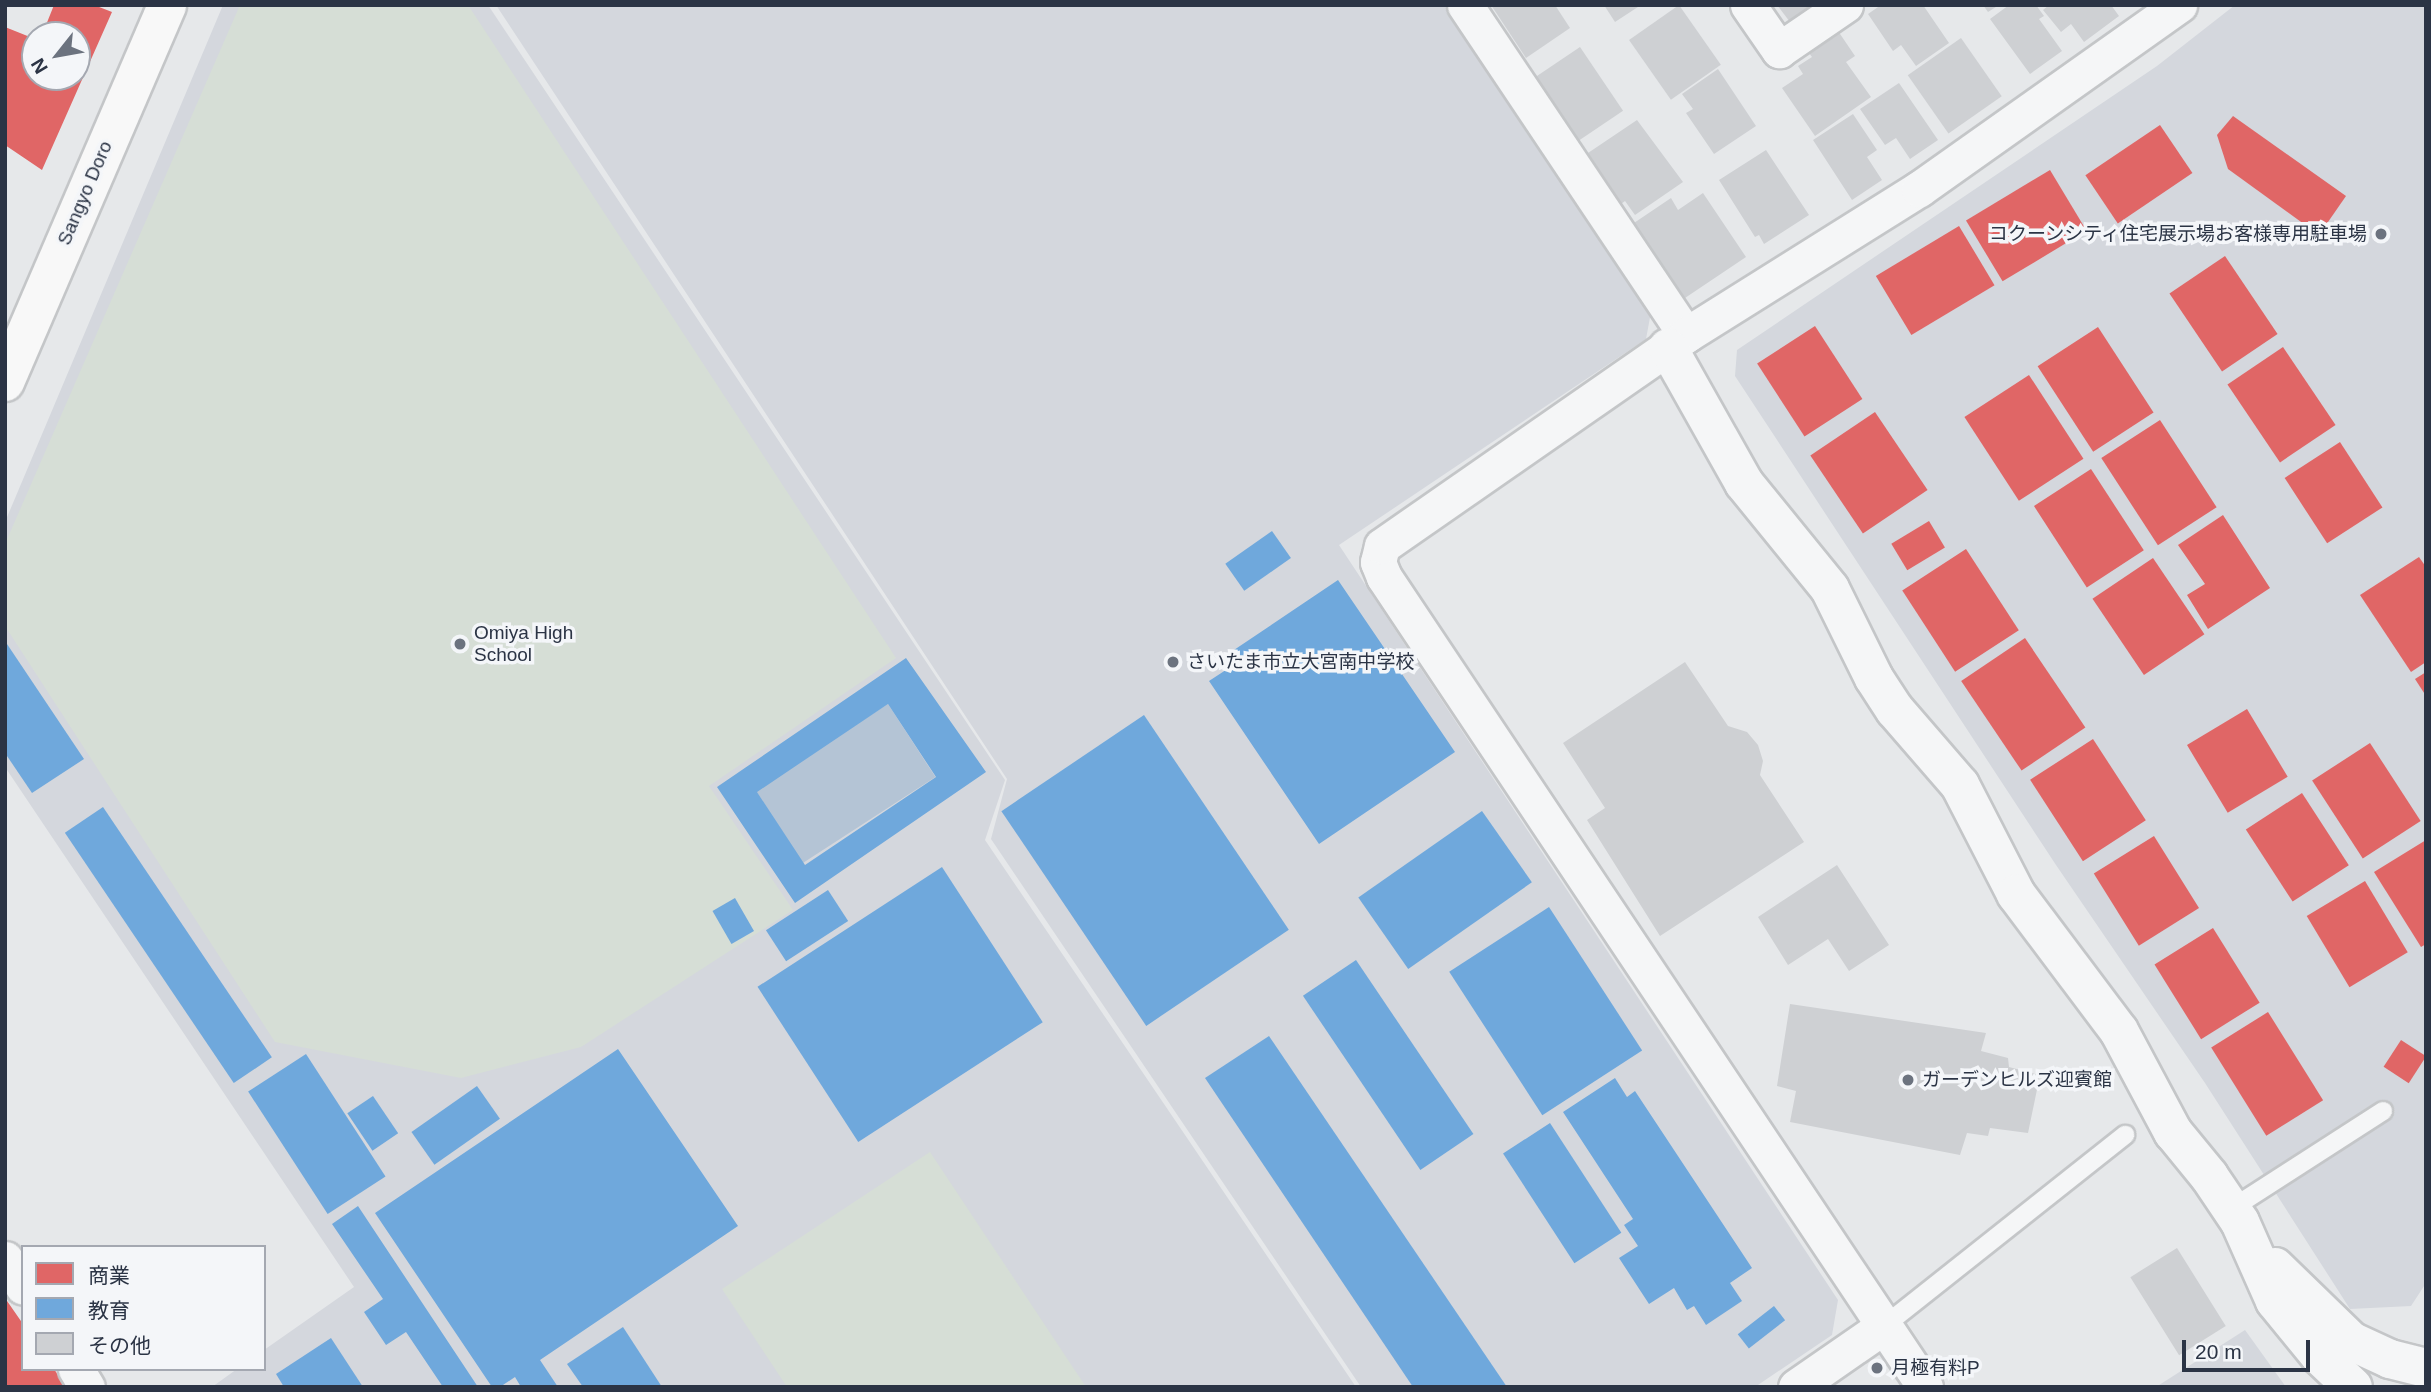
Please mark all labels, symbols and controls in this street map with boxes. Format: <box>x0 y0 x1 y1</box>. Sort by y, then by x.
north arrow <box>21 21 91 91</box>
text: N <box>27 55 52 77</box>
street label: Sangyo Doro <box>53 138 117 248</box>
place label: コクーンシティ住宅展示場お客様専用駐車場 <box>1987 223 2367 245</box>
marker: コクーンシティ住宅展示場お客様専用駐車場 <box>2373 226 2389 242</box>
place label: Omiya High School <box>474 622 573 666</box>
marker: Omiya High School <box>452 636 468 652</box>
place label: さいたま市立大宮南中学校 <box>1187 651 1415 673</box>
marker: さいたま市立大宮南中学校 <box>1165 654 1181 670</box>
place label: ガーデンヒルズ迎賓館 <box>1922 1069 2112 1091</box>
marker: ガーデンヒルズ迎賓館 <box>1900 1072 1916 1088</box>
legend <box>21 1245 266 1371</box>
text: 商業 <box>88 1264 130 1287</box>
text: 教育 <box>88 1299 130 1322</box>
scale bar <box>2186 1326 2314 1370</box>
text: その他 <box>88 1334 151 1357</box>
text: 20 m <box>2195 1340 2242 1363</box>
place label: 月極有料P <box>1891 1357 1980 1379</box>
marker: 月極有料P <box>1869 1360 1885 1376</box>

